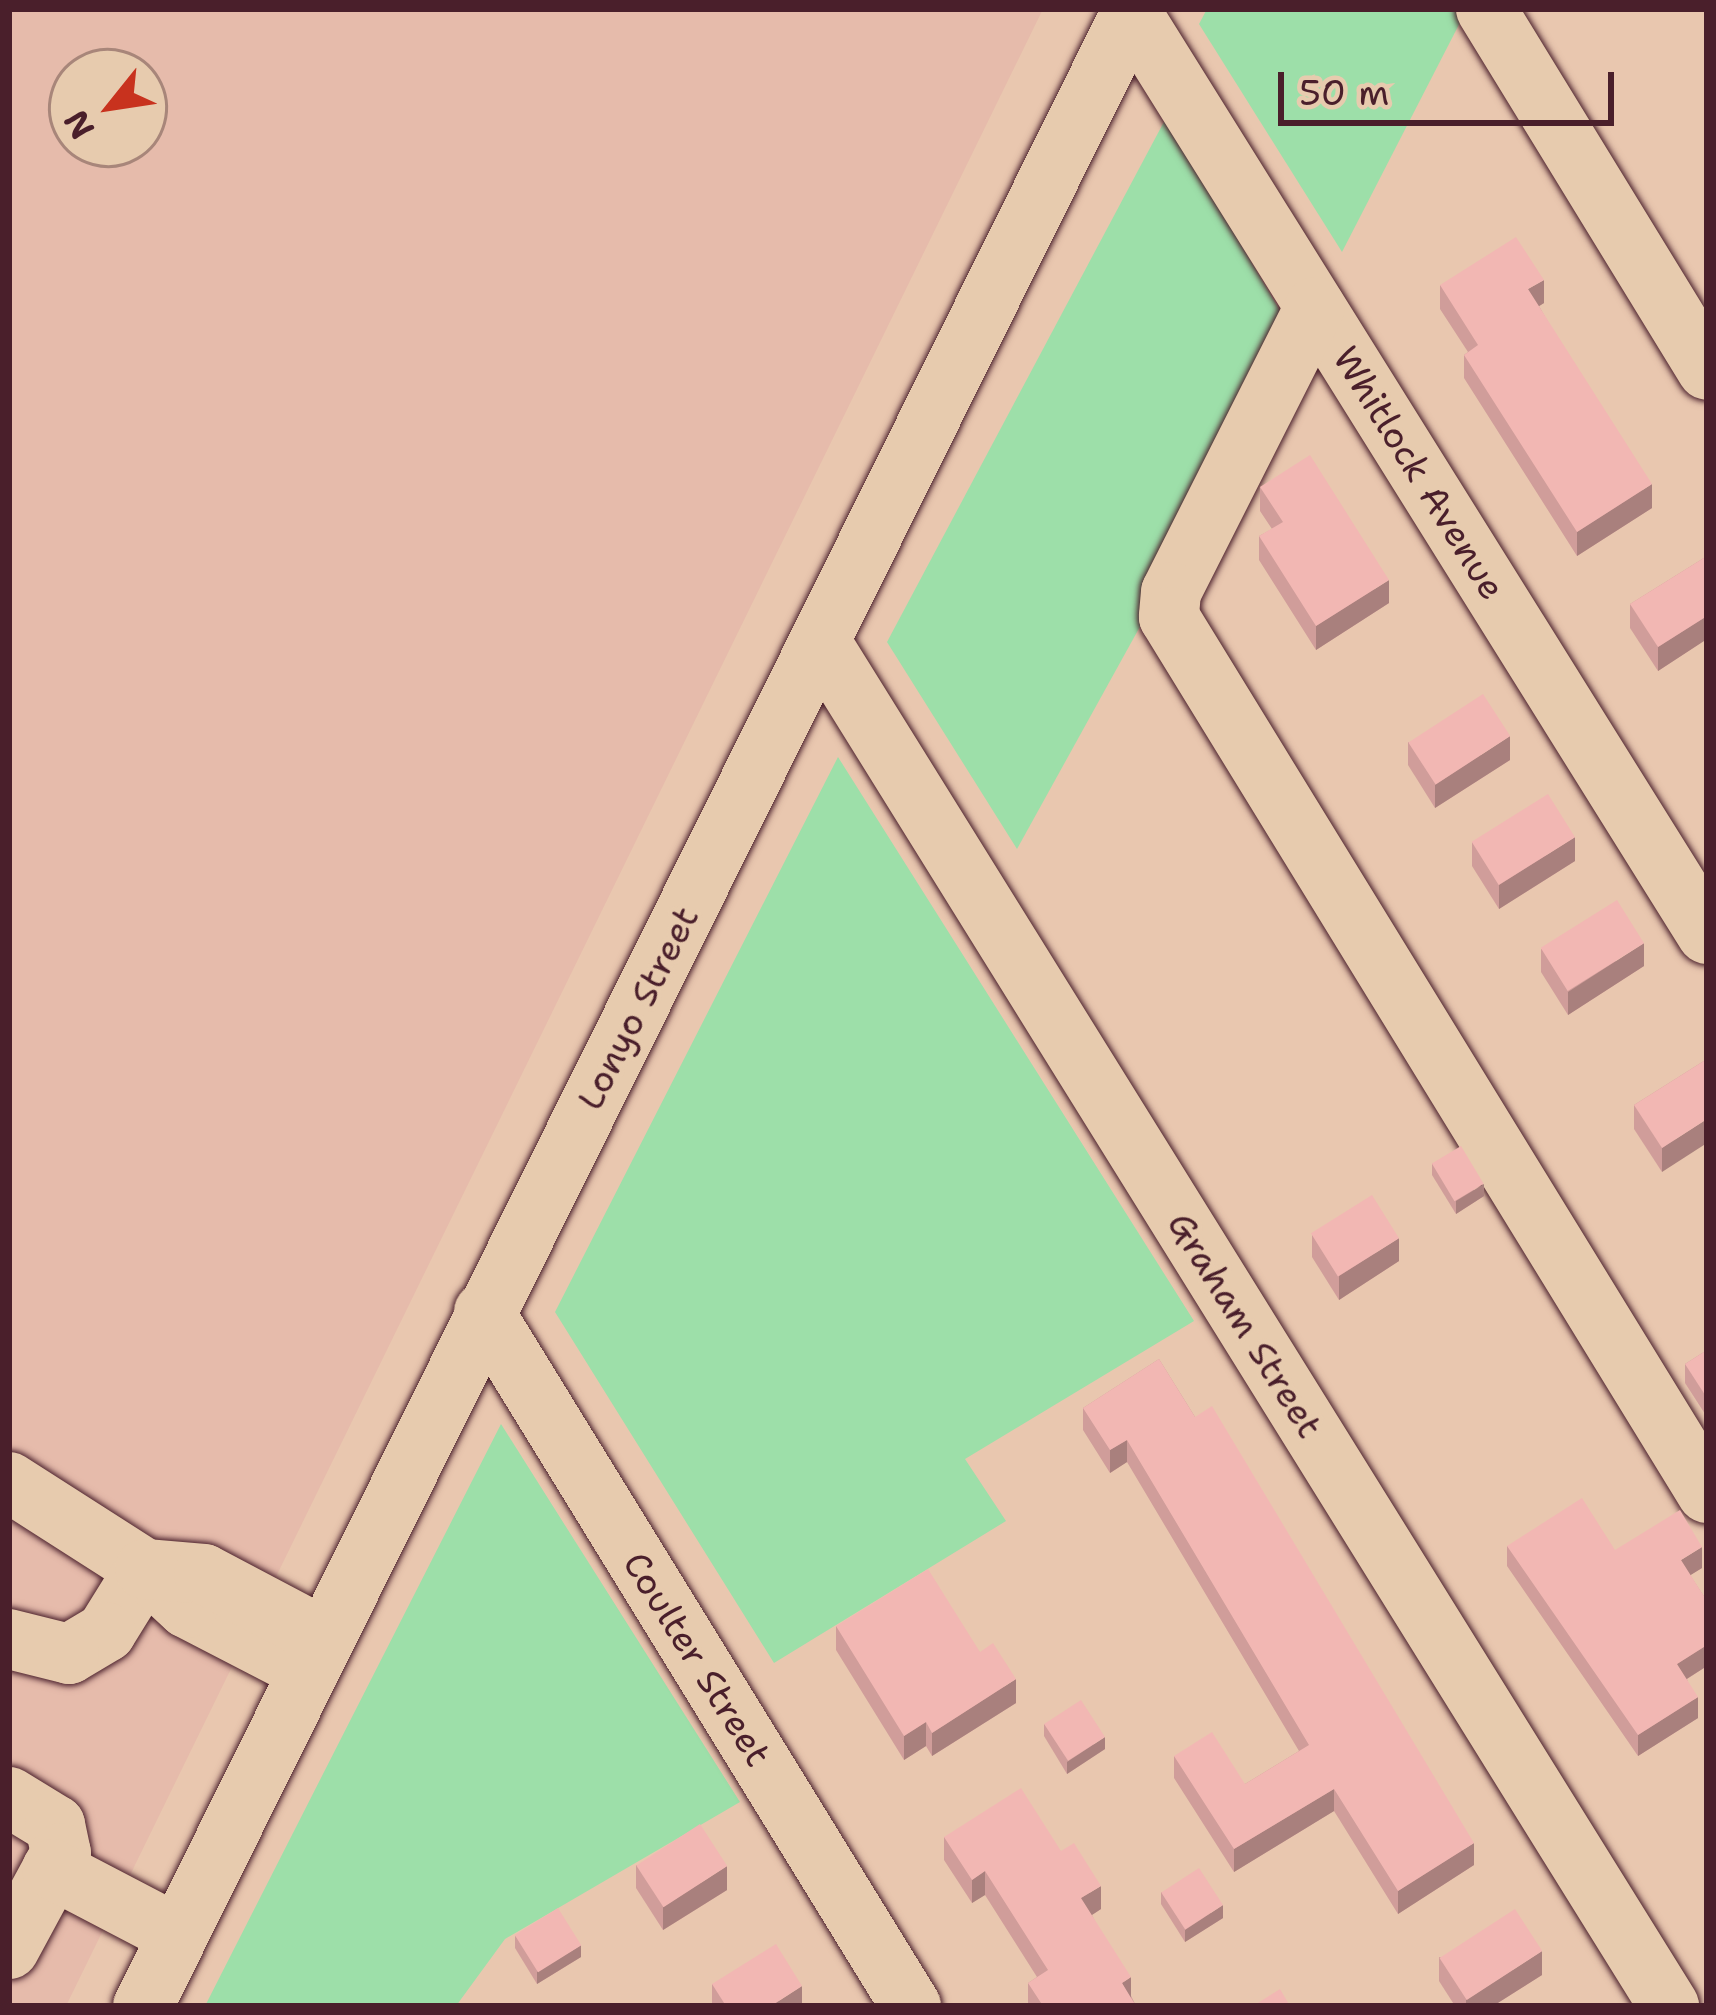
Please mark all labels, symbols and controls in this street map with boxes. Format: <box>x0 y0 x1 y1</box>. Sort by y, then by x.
north arrow <box>48 48 168 168</box>
scale bar <box>1284 48 1620 122</box>
text: 50 m <box>1299 68 1389 117</box>
text: N <box>53 102 105 147</box>
street label: Whitlock Avenue <box>1324 338 1514 608</box>
street label: Lonyo Street <box>568 899 708 1117</box>
street label: Graham Street <box>1158 1204 1332 1446</box>
street label: Coulter Street <box>614 1544 780 1774</box>

